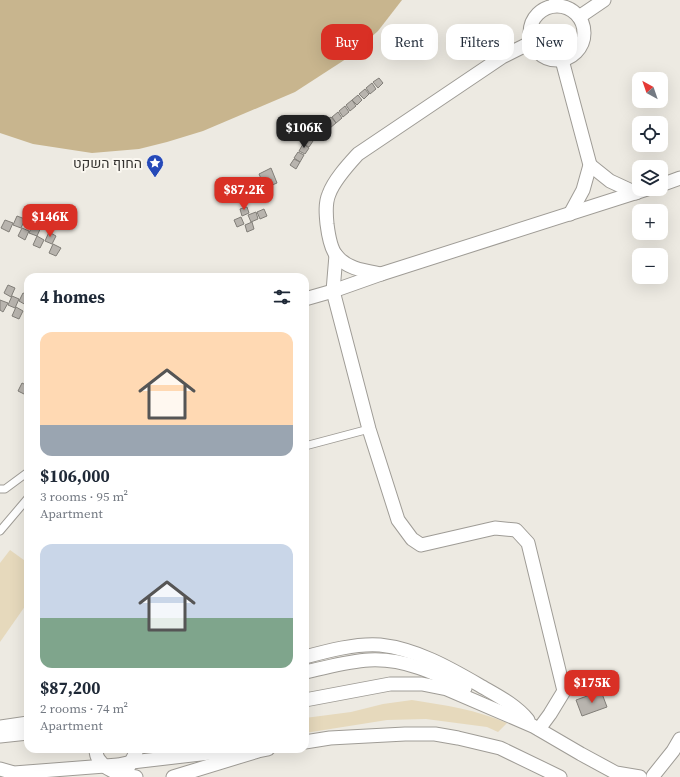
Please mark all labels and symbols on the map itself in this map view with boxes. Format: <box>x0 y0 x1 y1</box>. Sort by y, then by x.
north arrow <box>632 72 668 108</box>
pin: $106K <box>276 115 332 149</box>
place label: החוף השקט <box>73 153 142 173</box>
place icon: החוף השקט <box>145 153 165 178</box>
pin: $87.2K <box>211 177 277 211</box>
pin: $146K <box>22 204 78 238</box>
pin: $175K <box>564 670 620 704</box>

